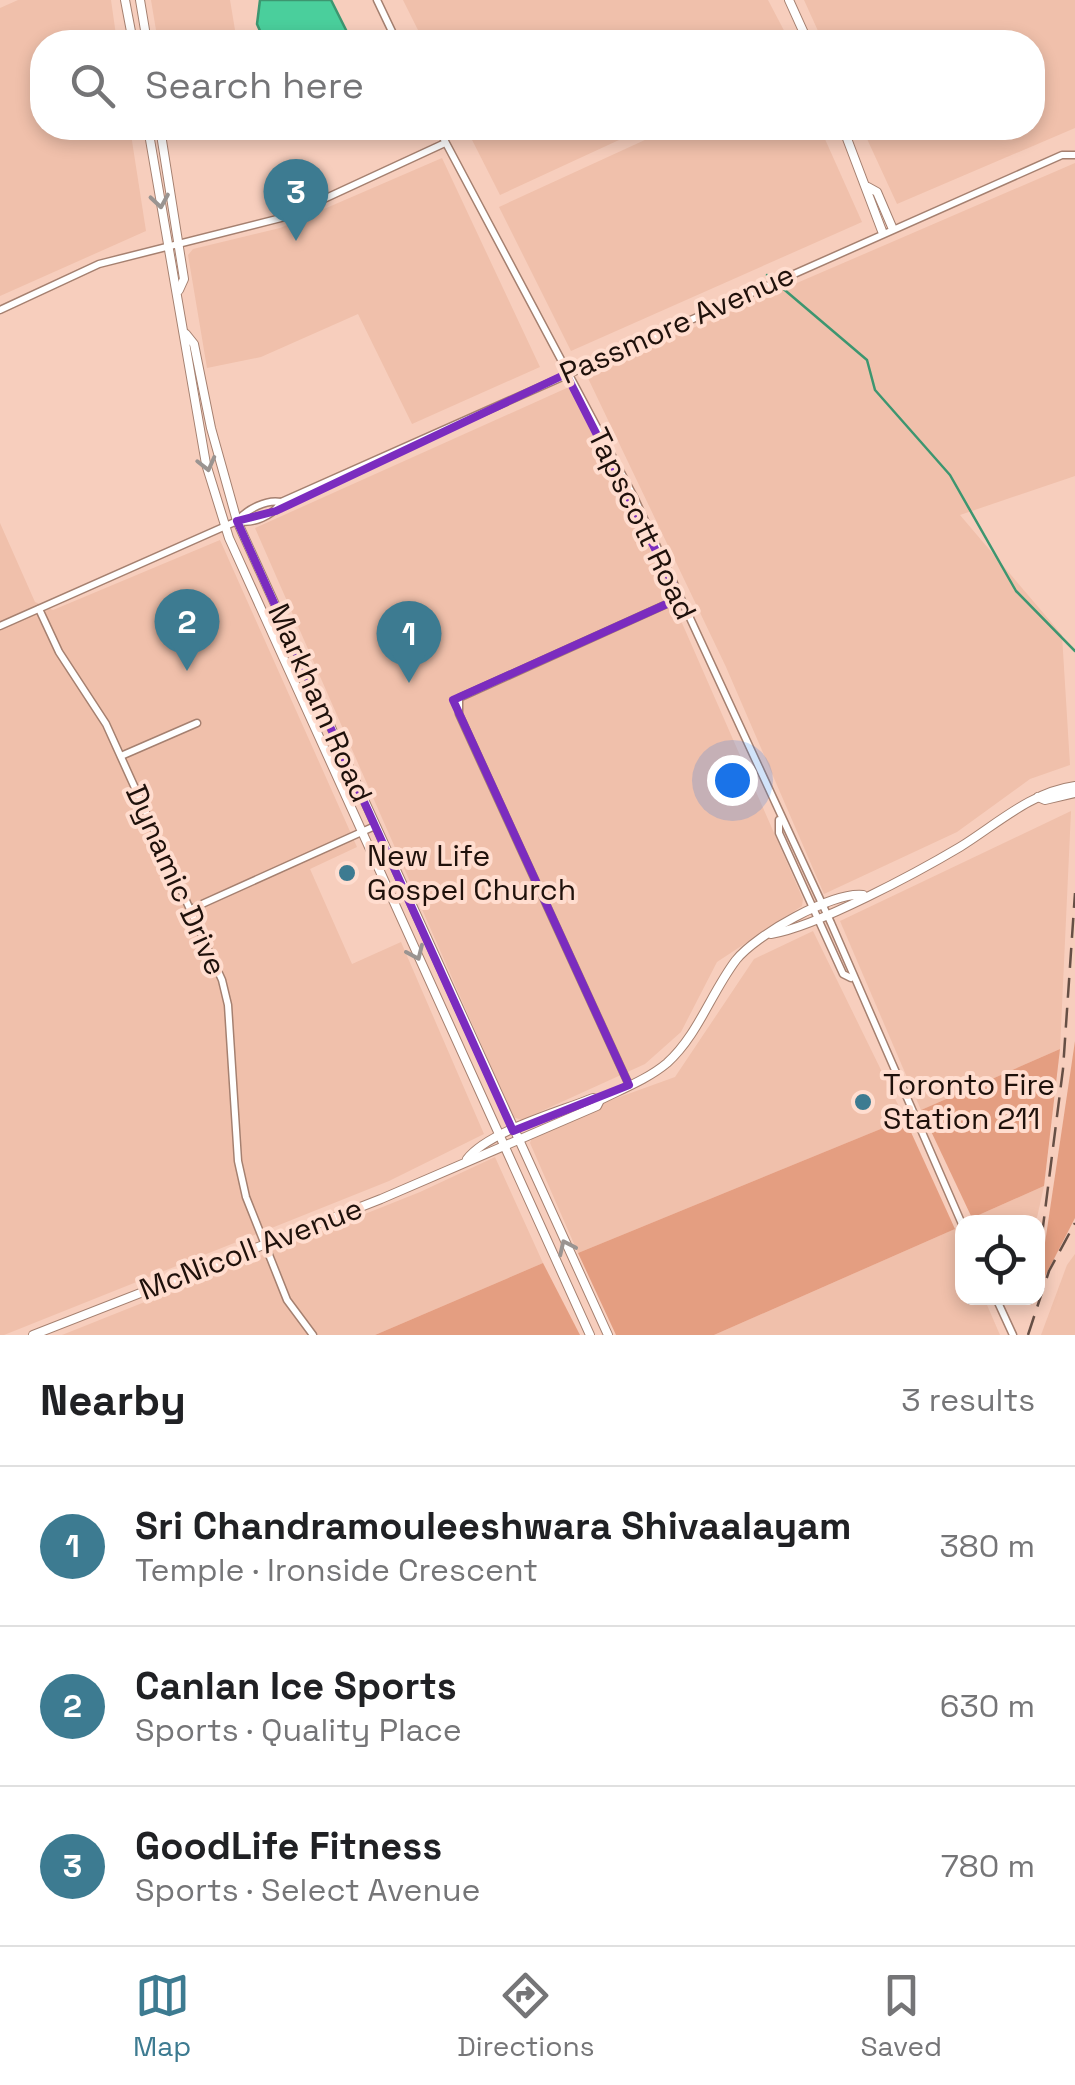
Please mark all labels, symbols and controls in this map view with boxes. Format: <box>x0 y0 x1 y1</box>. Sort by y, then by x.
search box <box>30 30 1045 140</box>
icon: search <box>65 58 120 113</box>
text: Search here <box>145 61 364 109</box>
pin: 3 <box>264 158 328 241</box>
one-way arrow <box>149 193 170 209</box>
street label: Passmore Avenue <box>553 254 800 393</box>
street label: Tapscott Road <box>579 421 706 626</box>
one-way arrow <box>195 455 216 472</box>
pin: 2 <box>154 588 220 671</box>
street label: Markham Road <box>259 597 382 808</box>
pin: 1 <box>376 600 442 683</box>
your location <box>707 755 758 806</box>
street label: Dynamic Drive <box>117 778 236 981</box>
place label: New Life Gospel Church <box>367 836 576 909</box>
marker: New Life Gospel Church <box>336 862 358 884</box>
one-way arrow <box>404 943 424 961</box>
place label: Toronto Fire Station 211 <box>883 1065 1055 1138</box>
marker: Toronto Fire Station 211 <box>852 1091 874 1113</box>
street label: McNicoll Avenue <box>134 1188 368 1309</box>
map controls <box>955 1215 1045 1305</box>
button: locate <box>955 1215 1045 1305</box>
one-way arrow <box>559 1239 579 1257</box>
text: Nearby <box>40 1374 186 1427</box>
text: 3 results <box>901 1380 1035 1420</box>
text: Sri Chandramouleeshwara Shivaalayam <box>135 1502 851 1550</box>
text: 1 <box>65 1526 80 1566</box>
text: 380 m <box>939 1526 1035 1566</box>
text: Temple · Ironside Crescent <box>135 1550 538 1590</box>
text: Canlan Ice Sports <box>135 1662 457 1710</box>
text: 2 <box>63 1686 82 1726</box>
text: 630 m <box>940 1686 1035 1726</box>
text: Sports · Quality Place <box>135 1710 462 1750</box>
text: GoodLife Fitness <box>135 1822 442 1870</box>
text: 3 <box>63 1846 82 1886</box>
text: 780 m <box>941 1846 1035 1886</box>
text: Sports · Select Avenue <box>135 1870 480 1910</box>
tab: Map <box>133 1968 191 2064</box>
tab: Directions <box>457 1968 594 2064</box>
tab: Saved <box>860 1968 942 2064</box>

